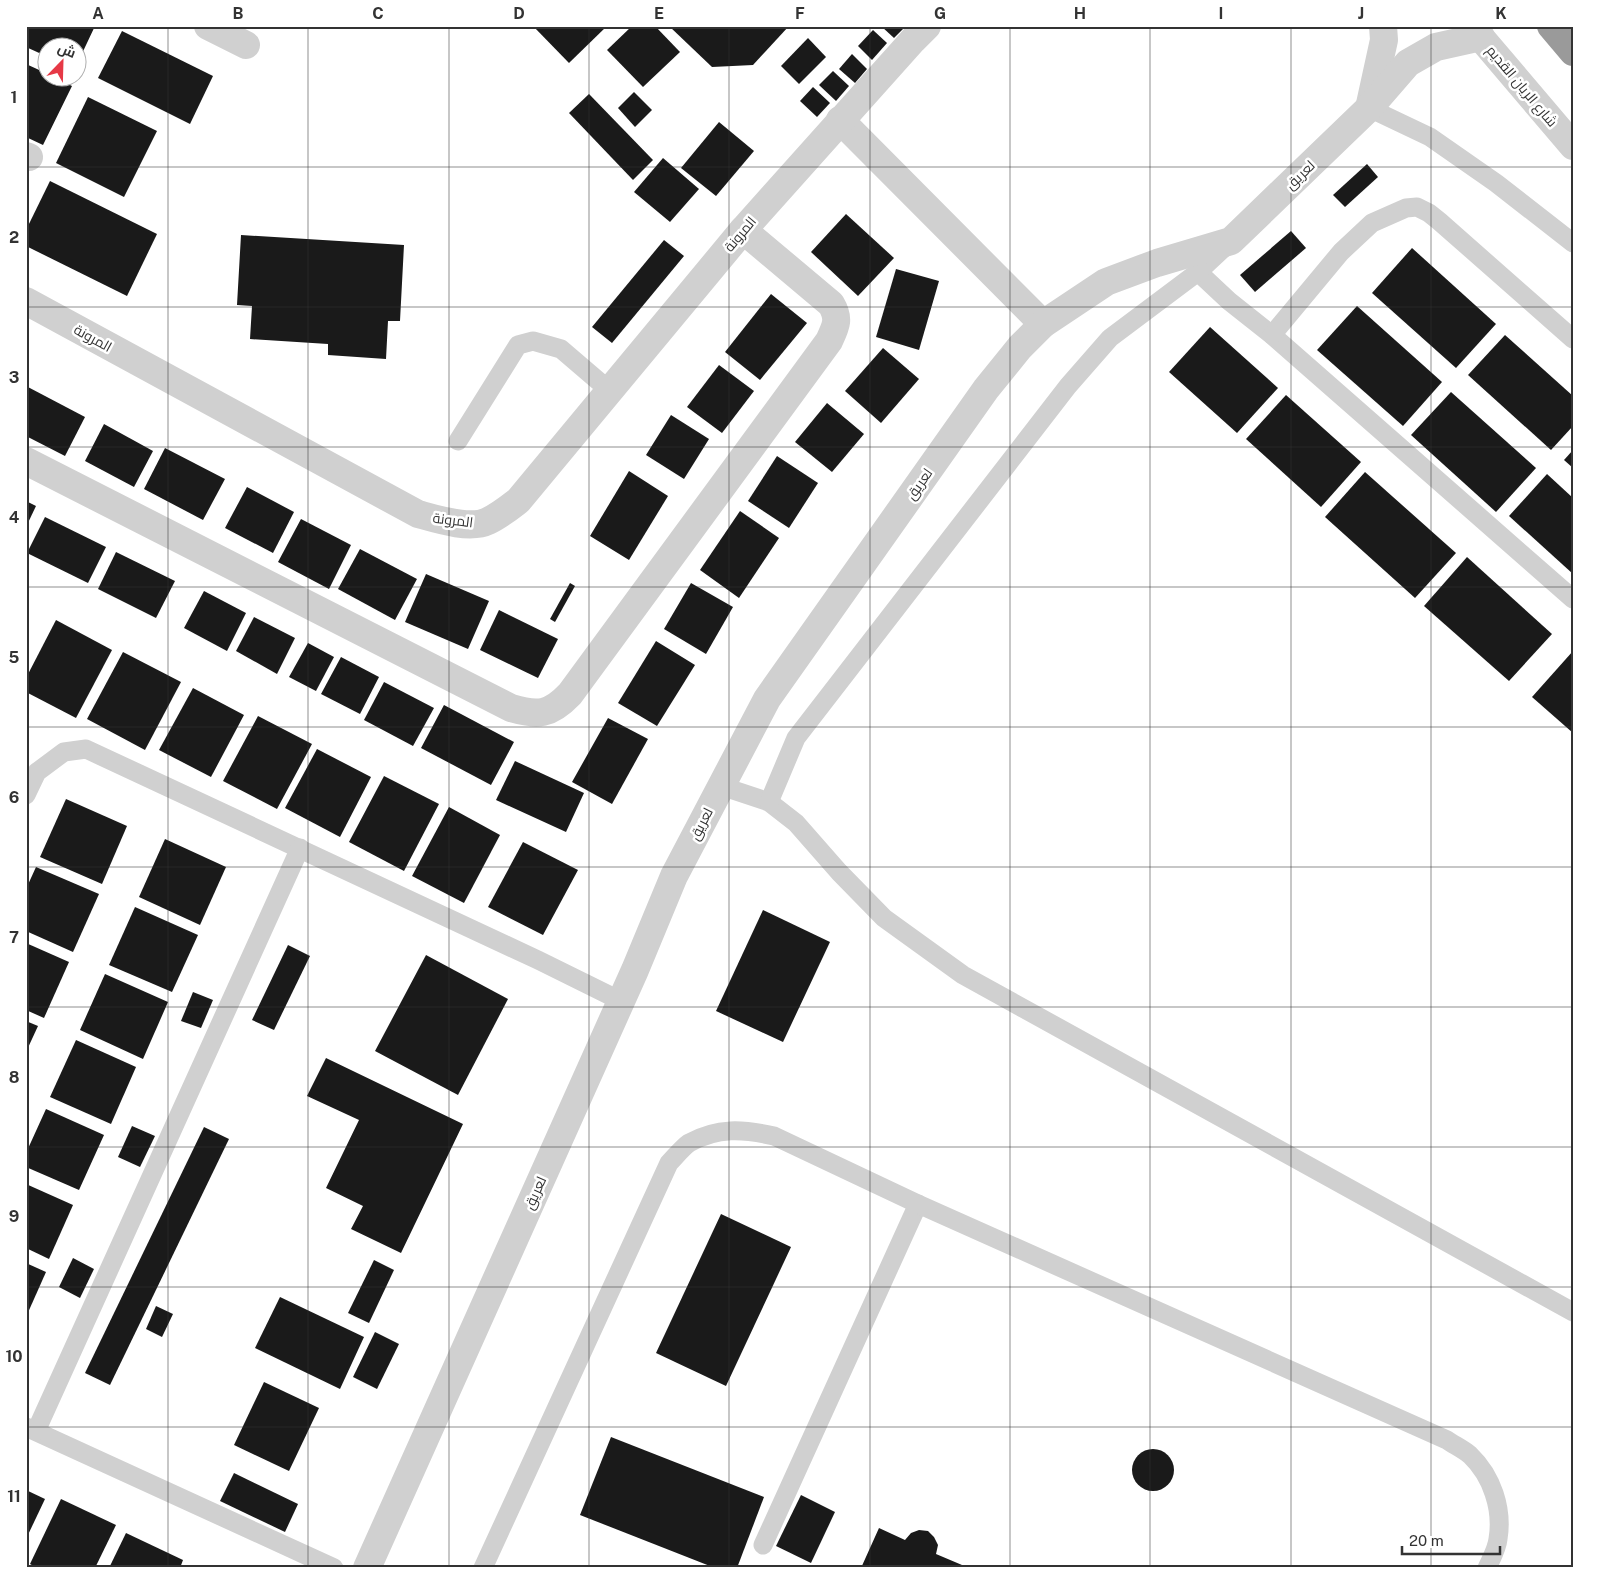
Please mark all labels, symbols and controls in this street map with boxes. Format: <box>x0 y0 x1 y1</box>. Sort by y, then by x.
text: A <box>92 4 104 23</box>
text: B <box>233 4 244 23</box>
text: C <box>372 4 384 23</box>
text: D <box>513 4 525 23</box>
text: E <box>654 4 664 23</box>
text: F <box>795 4 805 23</box>
text: G <box>934 4 946 23</box>
text: H <box>1074 4 1086 23</box>
text: I <box>1219 4 1223 23</box>
text: J <box>1358 4 1364 23</box>
text: K <box>1495 4 1507 23</box>
north arrow <box>38 38 88 88</box>
text: ش <box>55 39 79 62</box>
street label: شارع الريان القديم <box>1482 42 1561 131</box>
text: 1 <box>11 88 17 107</box>
street label: لعريق <box>1282 157 1319 193</box>
street label: المرونة <box>721 213 759 255</box>
text: 2 <box>9 228 19 247</box>
street label: المرونة <box>71 321 115 355</box>
text: 3 <box>9 368 19 387</box>
street label: لعريق <box>903 465 936 503</box>
text: 4 <box>9 508 20 527</box>
street label: المرونة <box>432 510 474 530</box>
text: 5 <box>9 648 20 667</box>
text: 6 <box>9 788 19 807</box>
street label: لعريق <box>686 805 717 843</box>
text: 7 <box>9 928 19 947</box>
text: 8 <box>9 1068 20 1087</box>
street label: لعريق <box>521 1174 550 1212</box>
text: 9 <box>9 1207 19 1226</box>
text: 10 <box>5 1347 23 1366</box>
text: 11 <box>7 1487 21 1506</box>
scale bar <box>1402 1524 1499 1556</box>
text: 20 m <box>1409 1532 1444 1549</box>

